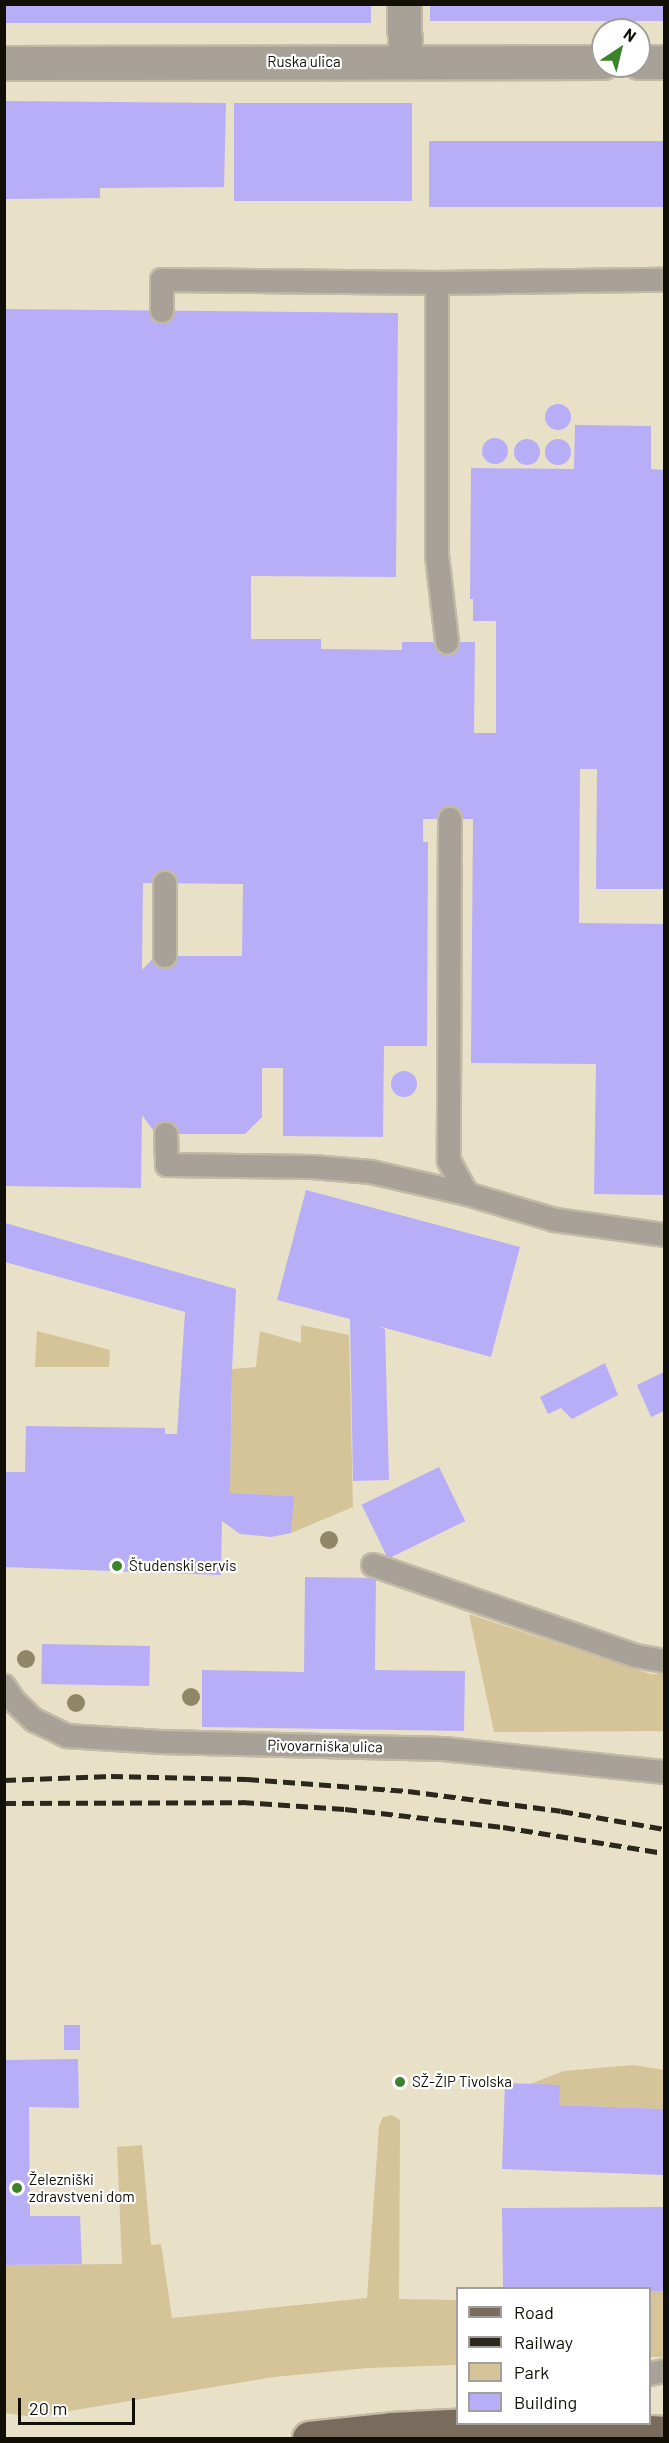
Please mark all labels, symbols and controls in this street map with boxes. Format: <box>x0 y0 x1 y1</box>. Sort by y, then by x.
north arrow <box>591 18 651 78</box>
text: N <box>621 24 640 45</box>
street label: Ruska ulica <box>267 53 341 71</box>
place label: Študenski servis <box>129 1557 236 1575</box>
marker: Študenski servis <box>110 1559 124 1573</box>
street label: Pivovarniška ulica <box>267 1736 383 1756</box>
place label: SŽ-ŽIP Tivolska <box>412 2073 512 2091</box>
marker: SŽ-ŽIP Tivolska <box>393 2075 407 2089</box>
place label: Železniški zdravstveni dom <box>29 2170 135 2205</box>
marker: Železniški zdravstveni dom <box>10 2181 24 2195</box>
legend <box>456 2287 651 2425</box>
text: Road <box>514 2301 554 2323</box>
text: Railway <box>514 2331 573 2353</box>
text: Park <box>514 2361 549 2383</box>
scale bar <box>21 2386 138 2424</box>
text: Building <box>514 2391 577 2413</box>
text: 20 m <box>29 2397 67 2419</box>

